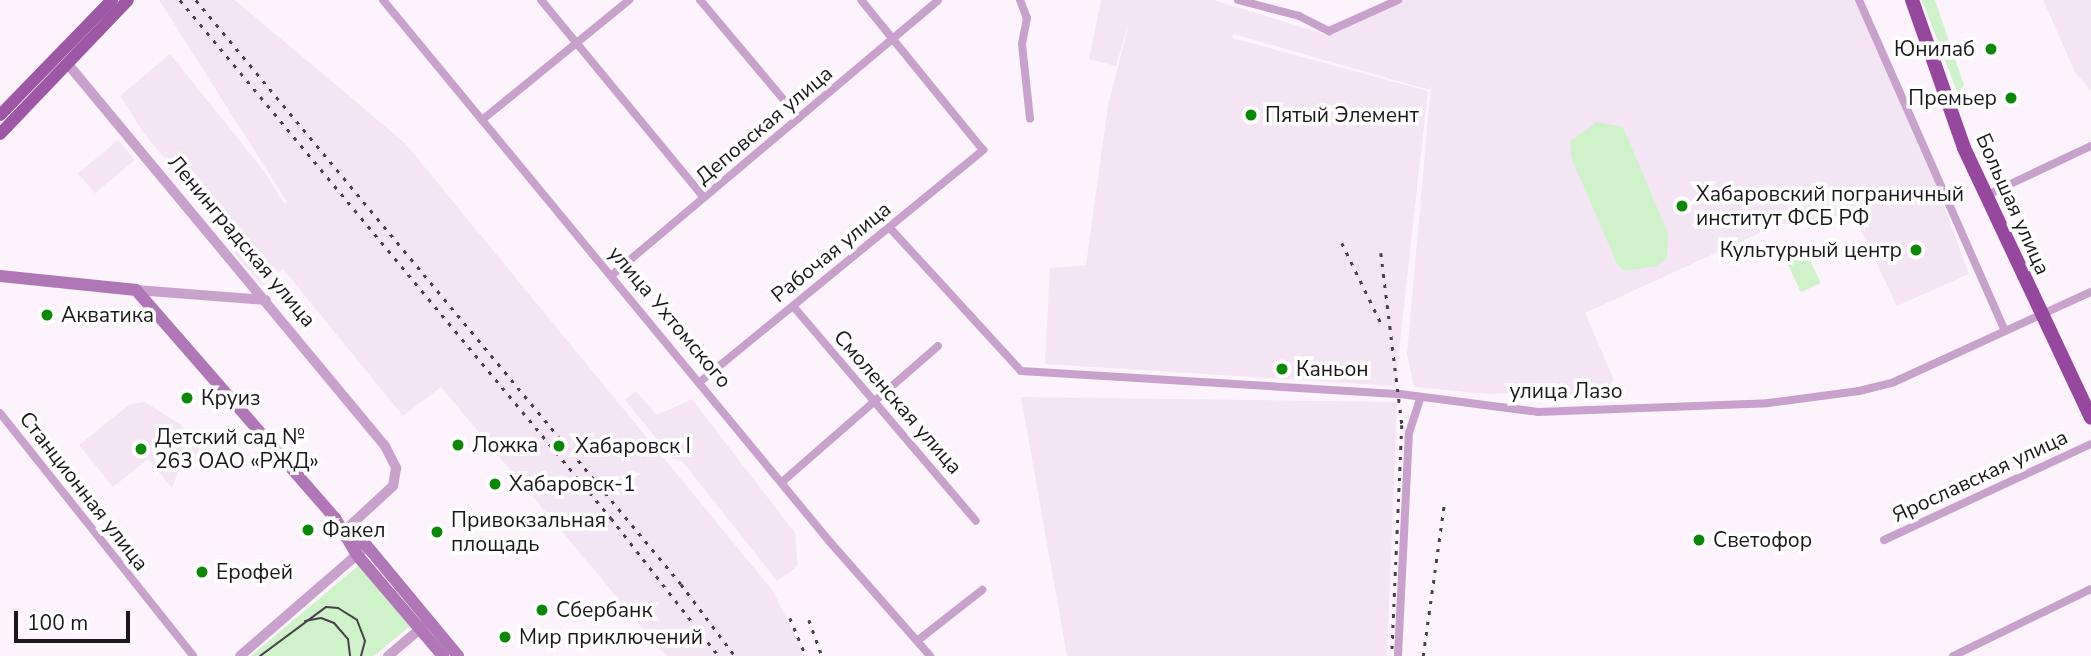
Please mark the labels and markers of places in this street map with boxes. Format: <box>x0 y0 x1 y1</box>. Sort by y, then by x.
place label: Юнилаб <box>1894 36 1975 62</box>
marker: Юнилаб <box>1981 39 2001 59</box>
place label: Премьер <box>1908 85 1997 111</box>
marker: Премьер <box>2003 90 2019 106</box>
place label: Пятый Элемент <box>1265 102 1419 128</box>
marker: Пятый Элемент <box>1243 107 1259 123</box>
place label: Хабаровский пограничный институт ФСБ РФ <box>1696 181 1964 231</box>
marker: Хабаровский пограничный институт ФСБ РФ <box>1674 198 1690 214</box>
place label: Культурный центр <box>1720 237 1902 263</box>
marker: Культурный центр <box>1908 242 1924 258</box>
place label: Акватика <box>61 302 154 328</box>
marker: Акватика <box>39 307 55 323</box>
place label: Каньон <box>1296 356 1369 382</box>
marker: Каньон <box>1274 361 1290 377</box>
place label: Круиз <box>201 385 260 411</box>
marker: Круиз <box>179 390 195 406</box>
place label: Детский сад № 263 ОАО «РЖД» <box>155 424 319 474</box>
place label: Ложка <box>472 432 538 458</box>
place label: Хабаровск I <box>575 433 691 459</box>
marker: Хабаровск I <box>549 436 569 456</box>
marker: Ложка <box>450 437 466 453</box>
marker: Детский сад № 263 ОАО «РЖД» <box>133 441 149 457</box>
place label: Хабаровск-1 <box>509 471 635 497</box>
marker: Хабаровск-1 <box>487 476 503 492</box>
place label: Привокзальная площадь <box>451 507 606 557</box>
place label: Факел <box>322 517 386 543</box>
marker: Факел <box>300 522 316 538</box>
marker: Привокзальная площадь <box>429 524 445 540</box>
place label: Светофор <box>1713 527 1812 553</box>
marker: Светофор <box>1691 532 1707 548</box>
place label: Ерофей <box>216 559 293 585</box>
marker: Ерофей <box>194 564 210 580</box>
place label: Сбербанк <box>556 597 652 623</box>
marker: Сбербанк <box>534 602 550 618</box>
place label: Мир приключений <box>519 624 703 650</box>
marker: Мир приключений <box>497 629 513 645</box>

